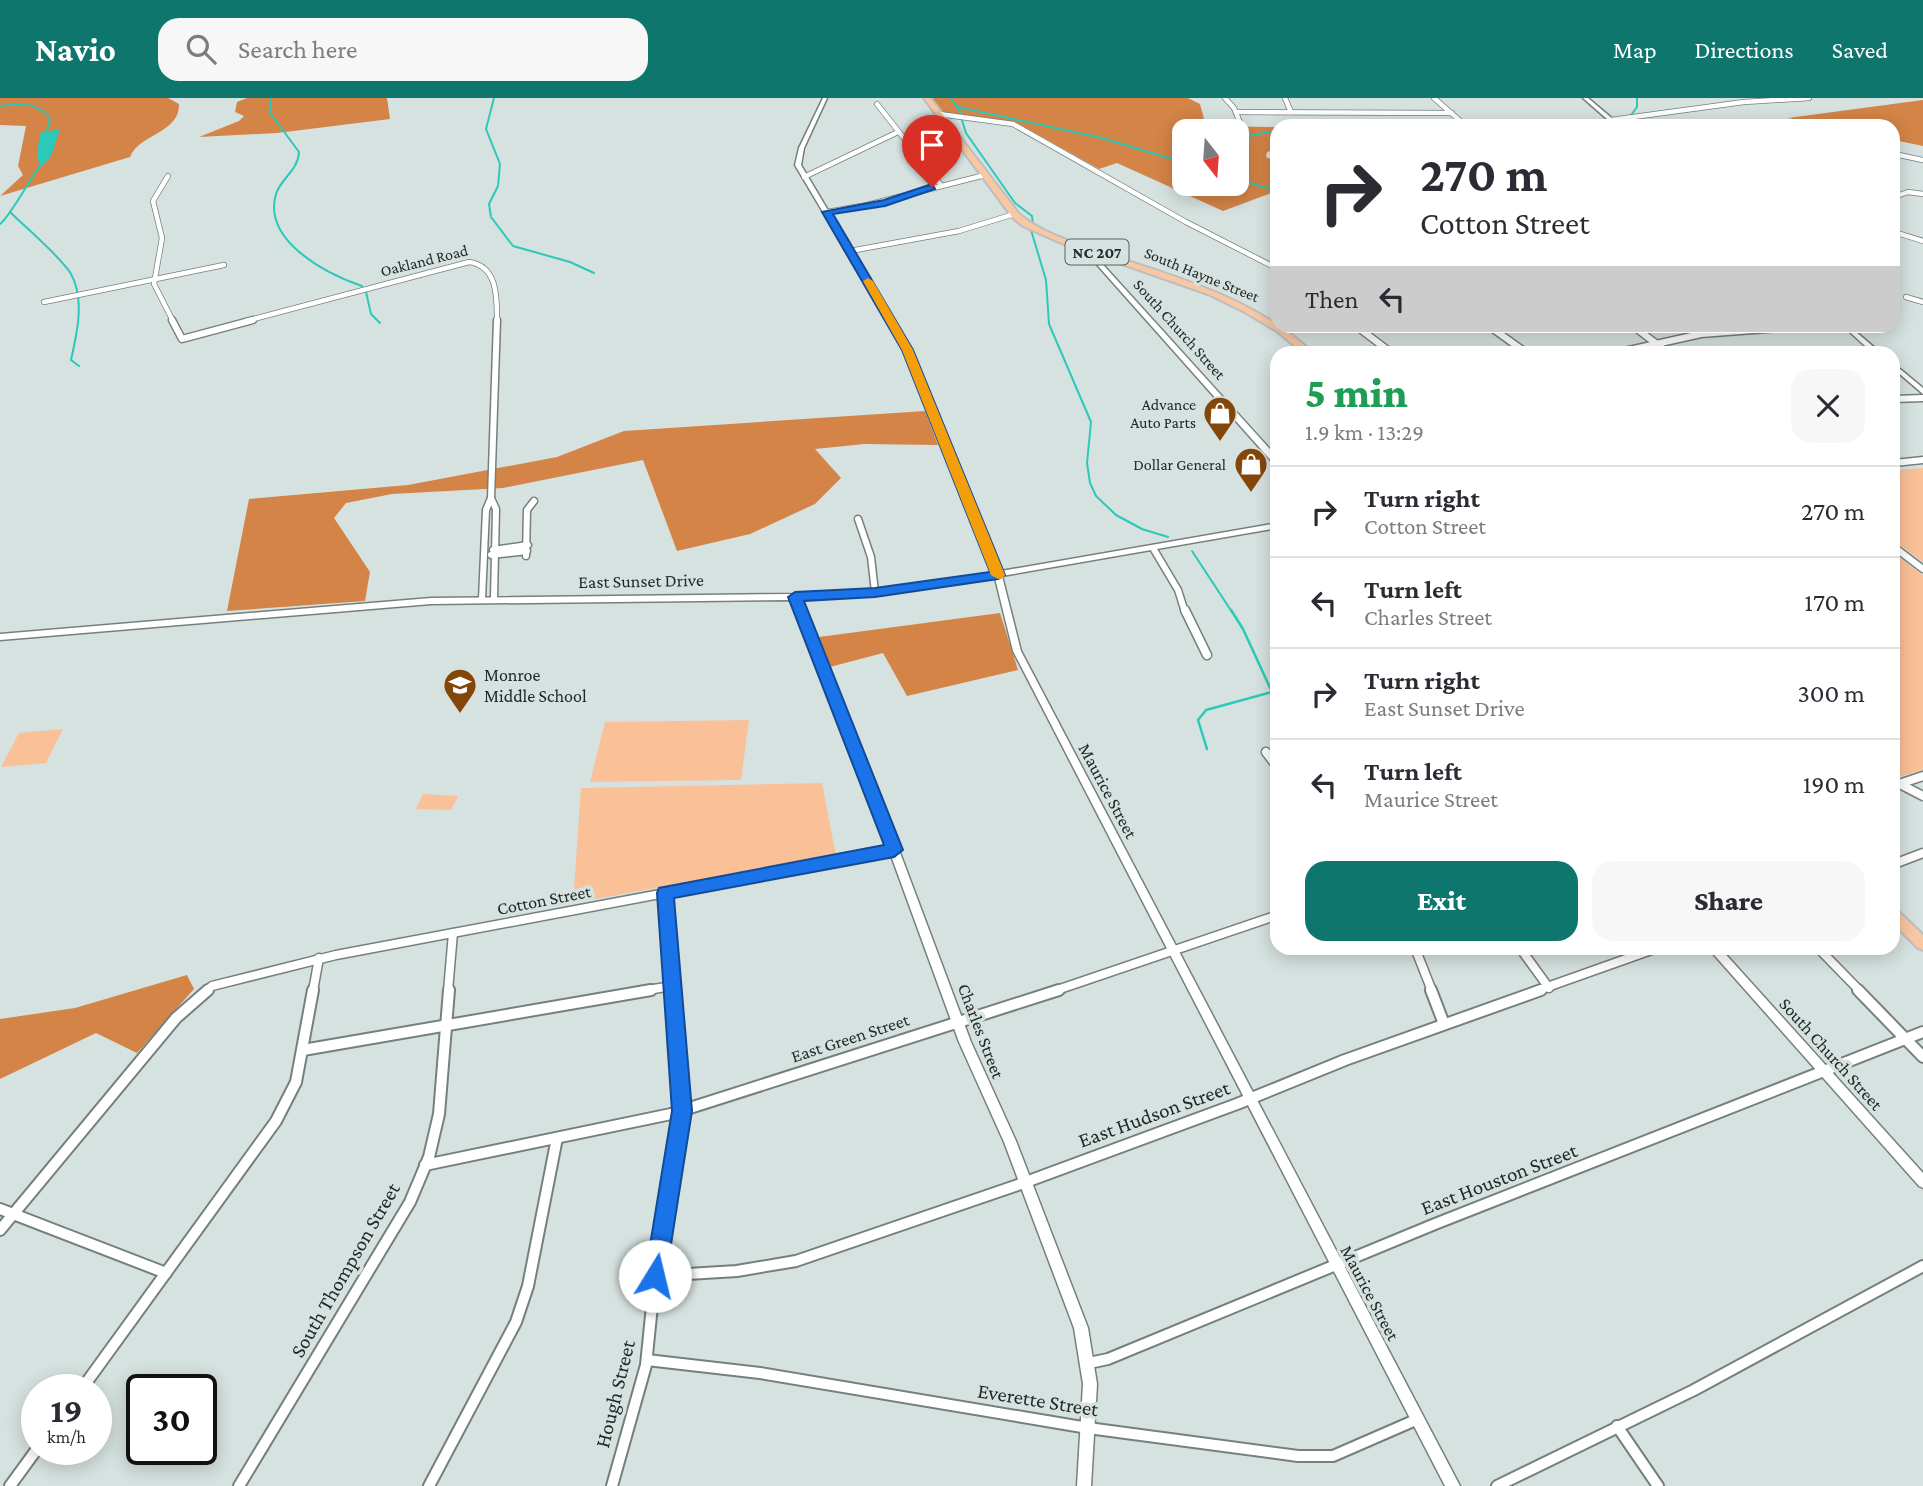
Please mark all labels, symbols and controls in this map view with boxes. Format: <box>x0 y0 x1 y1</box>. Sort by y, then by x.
search box <box>158 18 648 81</box>
icon: search <box>182 30 220 68</box>
text: Navio <box>35 31 116 68</box>
text: Search here <box>238 35 357 64</box>
text: Map <box>1613 36 1657 63</box>
text: Directions <box>1695 36 1794 63</box>
text: Saved <box>1832 36 1888 63</box>
pin <box>902 115 962 187</box>
north arrow <box>1172 119 1250 196</box>
map controls <box>1172 119 1249 196</box>
icon: arrive <box>913 126 951 164</box>
icon: right <box>1305 147 1396 238</box>
text: 270 m <box>1420 147 1548 202</box>
text: Cotton Street <box>1420 205 1590 241</box>
road number: NC 207 <box>1066 240 1128 264</box>
street label: Oakland Road <box>378 241 470 280</box>
street label: South Hayne Street <box>1142 244 1262 306</box>
street label: South Church Street <box>1130 276 1229 383</box>
icon: left <box>1373 280 1411 318</box>
text: Then <box>1305 285 1359 314</box>
text: 5 min <box>1305 369 1408 416</box>
button: close <box>1791 369 1865 443</box>
shop icon: Advance Auto Parts <box>1201 394 1239 443</box>
place label: Advance Auto Parts <box>1130 396 1196 431</box>
text: 1.9 km · 13:29 <box>1305 419 1424 445</box>
shop icon: Dollar General <box>1232 445 1270 494</box>
place label: Dollar General <box>1133 456 1226 473</box>
text: Turn right <box>1364 484 1480 513</box>
icon: right <box>1305 493 1343 531</box>
text: 270 m <box>1801 497 1865 526</box>
text: Cotton Street <box>1364 513 1486 539</box>
street label: East Sunset Drive <box>578 570 704 592</box>
text: Turn left <box>1364 575 1462 604</box>
icon: left <box>1305 584 1343 622</box>
text: 170 m <box>1804 588 1865 617</box>
text: Charles Street <box>1364 604 1492 630</box>
place label: Monroe Middle School <box>484 665 587 706</box>
school or university icon: Monroe Middle School <box>441 666 479 715</box>
text: Turn right <box>1364 666 1480 695</box>
icon: right <box>1305 675 1343 713</box>
text: 300 m <box>1797 679 1865 708</box>
text: East Sunset Drive <box>1364 695 1524 721</box>
street label: Maurice Street <box>1075 740 1142 843</box>
text: Turn left <box>1364 757 1462 786</box>
icon: left <box>1305 766 1343 804</box>
text: 190 m <box>1803 770 1865 799</box>
text: Maurice Street <box>1364 786 1498 812</box>
button: Exit <box>1305 861 1578 941</box>
button: Share <box>1592 861 1865 941</box>
street label: Cotton Street <box>495 881 594 919</box>
street label: Charles Street <box>954 981 1009 1082</box>
street label: South Church Street <box>1775 994 1887 1115</box>
street label: East Green Street <box>788 1009 913 1067</box>
street label: East Hudson Street <box>1075 1075 1234 1153</box>
street label: East Houston Street <box>1417 1138 1582 1220</box>
street label: South Thompson Street <box>285 1178 405 1362</box>
position arrow <box>618 1239 692 1313</box>
street label: Maurice Street <box>1337 1242 1404 1345</box>
street label: Hough Street <box>590 1337 640 1450</box>
speed limit sign: 30 <box>126 1374 217 1465</box>
street label: Everette Street <box>976 1379 1101 1422</box>
text: 19 <box>50 1391 83 1430</box>
text: km/h <box>47 1427 86 1447</box>

